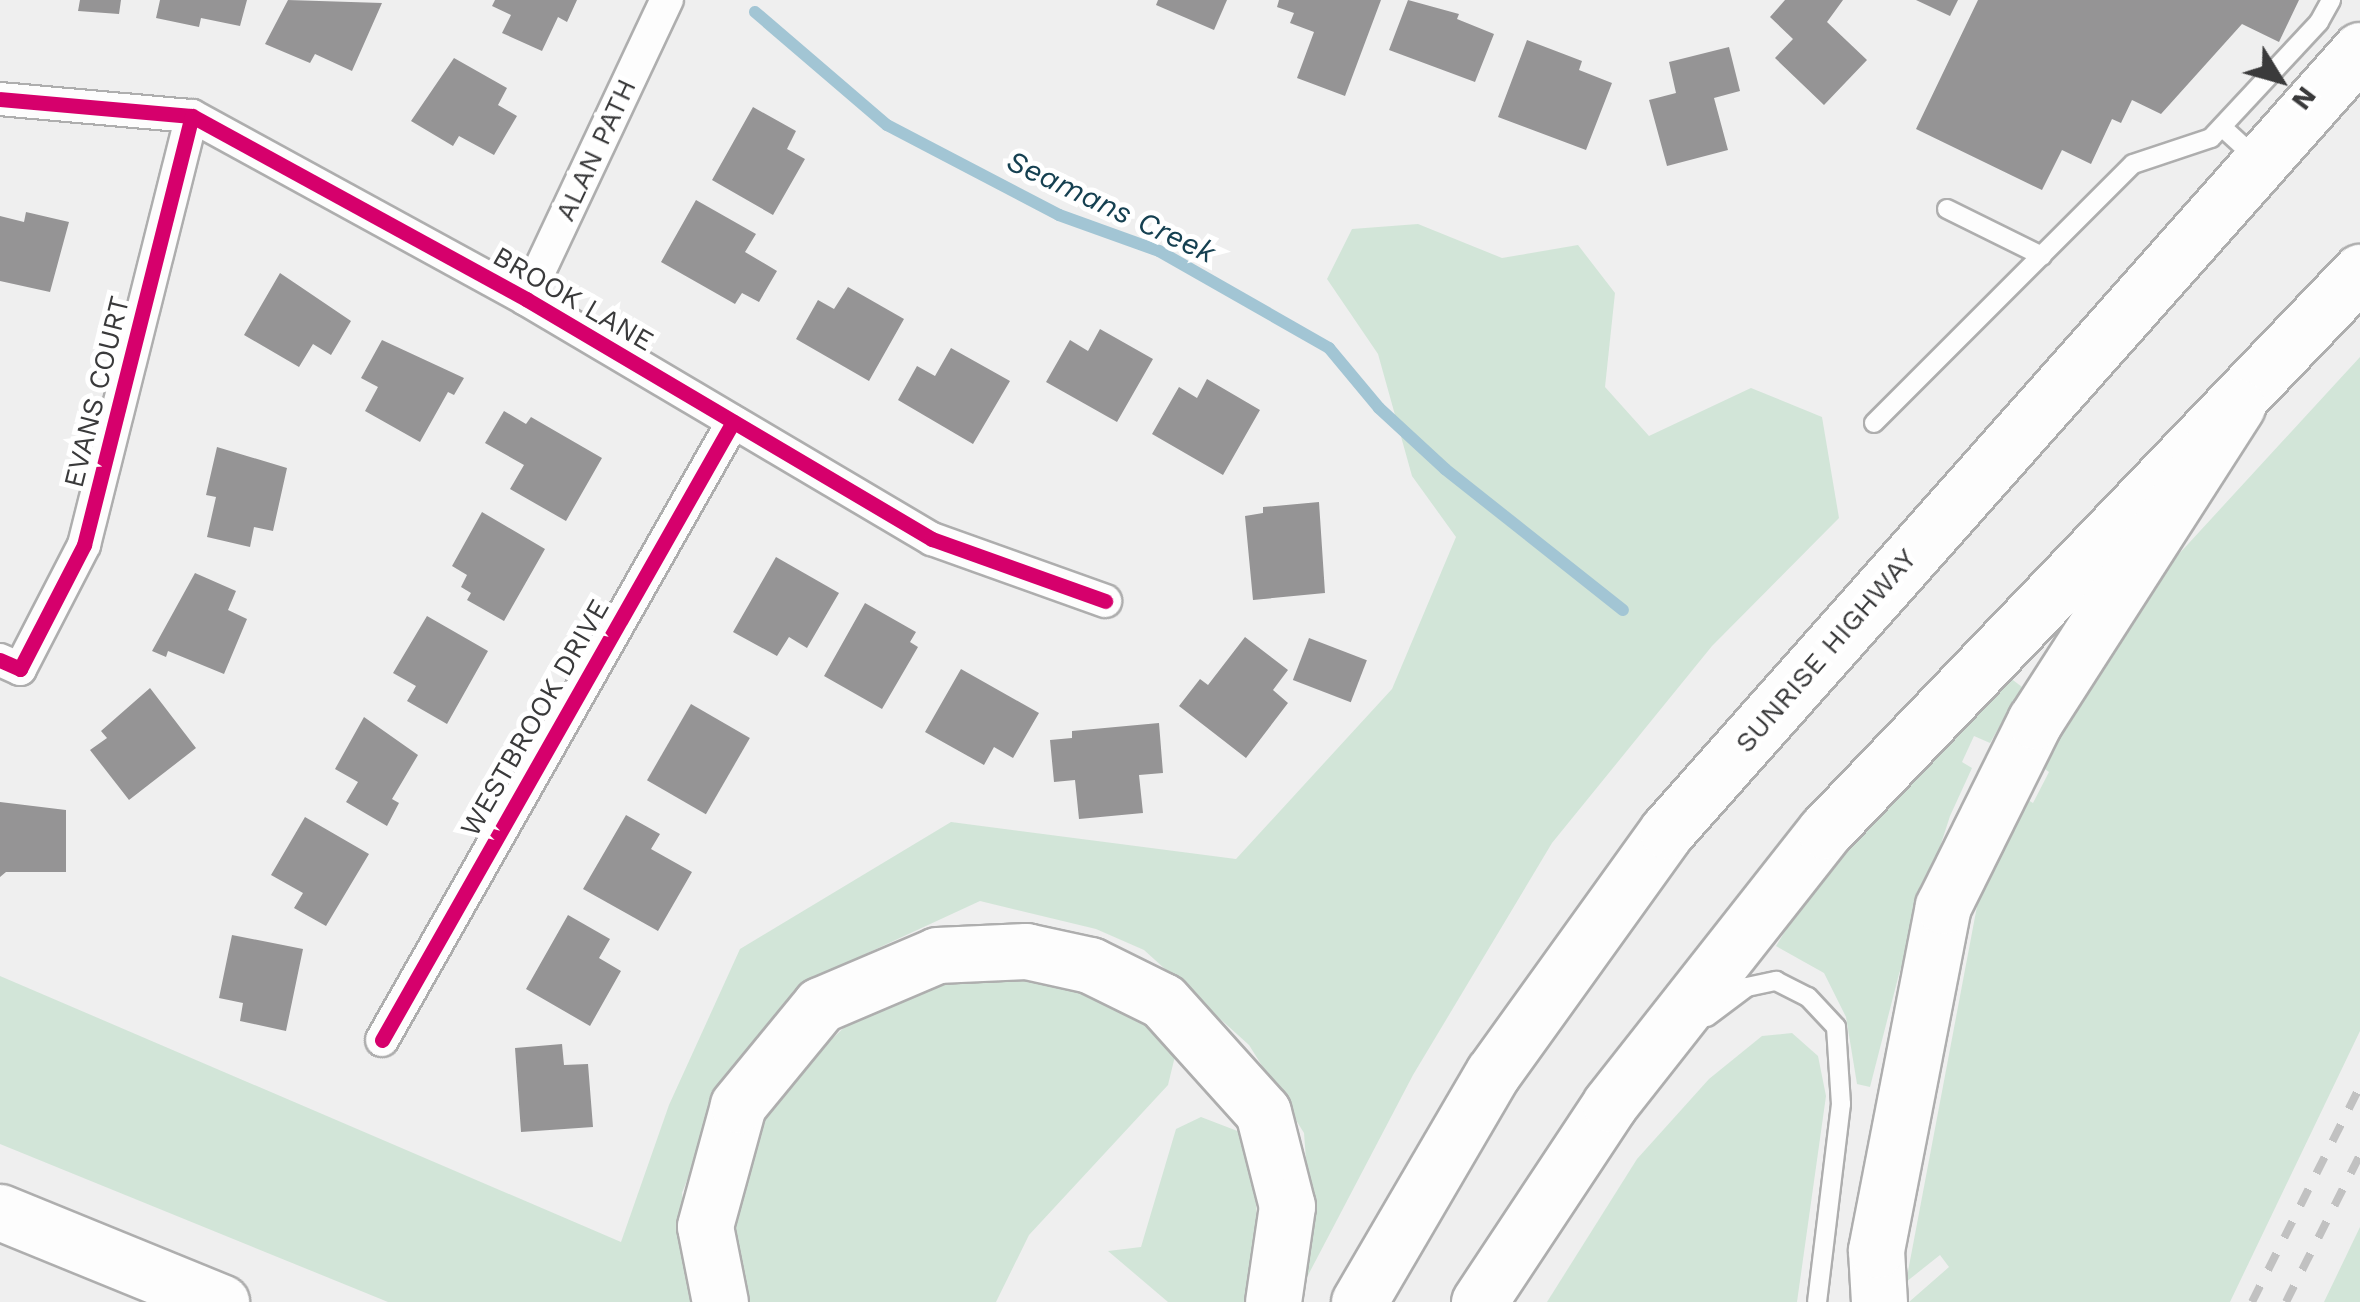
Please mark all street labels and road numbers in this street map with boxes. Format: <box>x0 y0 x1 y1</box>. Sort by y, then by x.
street label: ALAN PATH <box>548 74 644 226</box>
street label: BROOK LANE <box>487 239 659 359</box>
street label: EVANS COURT <box>57 293 137 491</box>
street label: SUNRISE HIGHWAY <box>1728 542 1924 760</box>
street label: WESTBROOK DRIVE <box>453 593 617 843</box>

